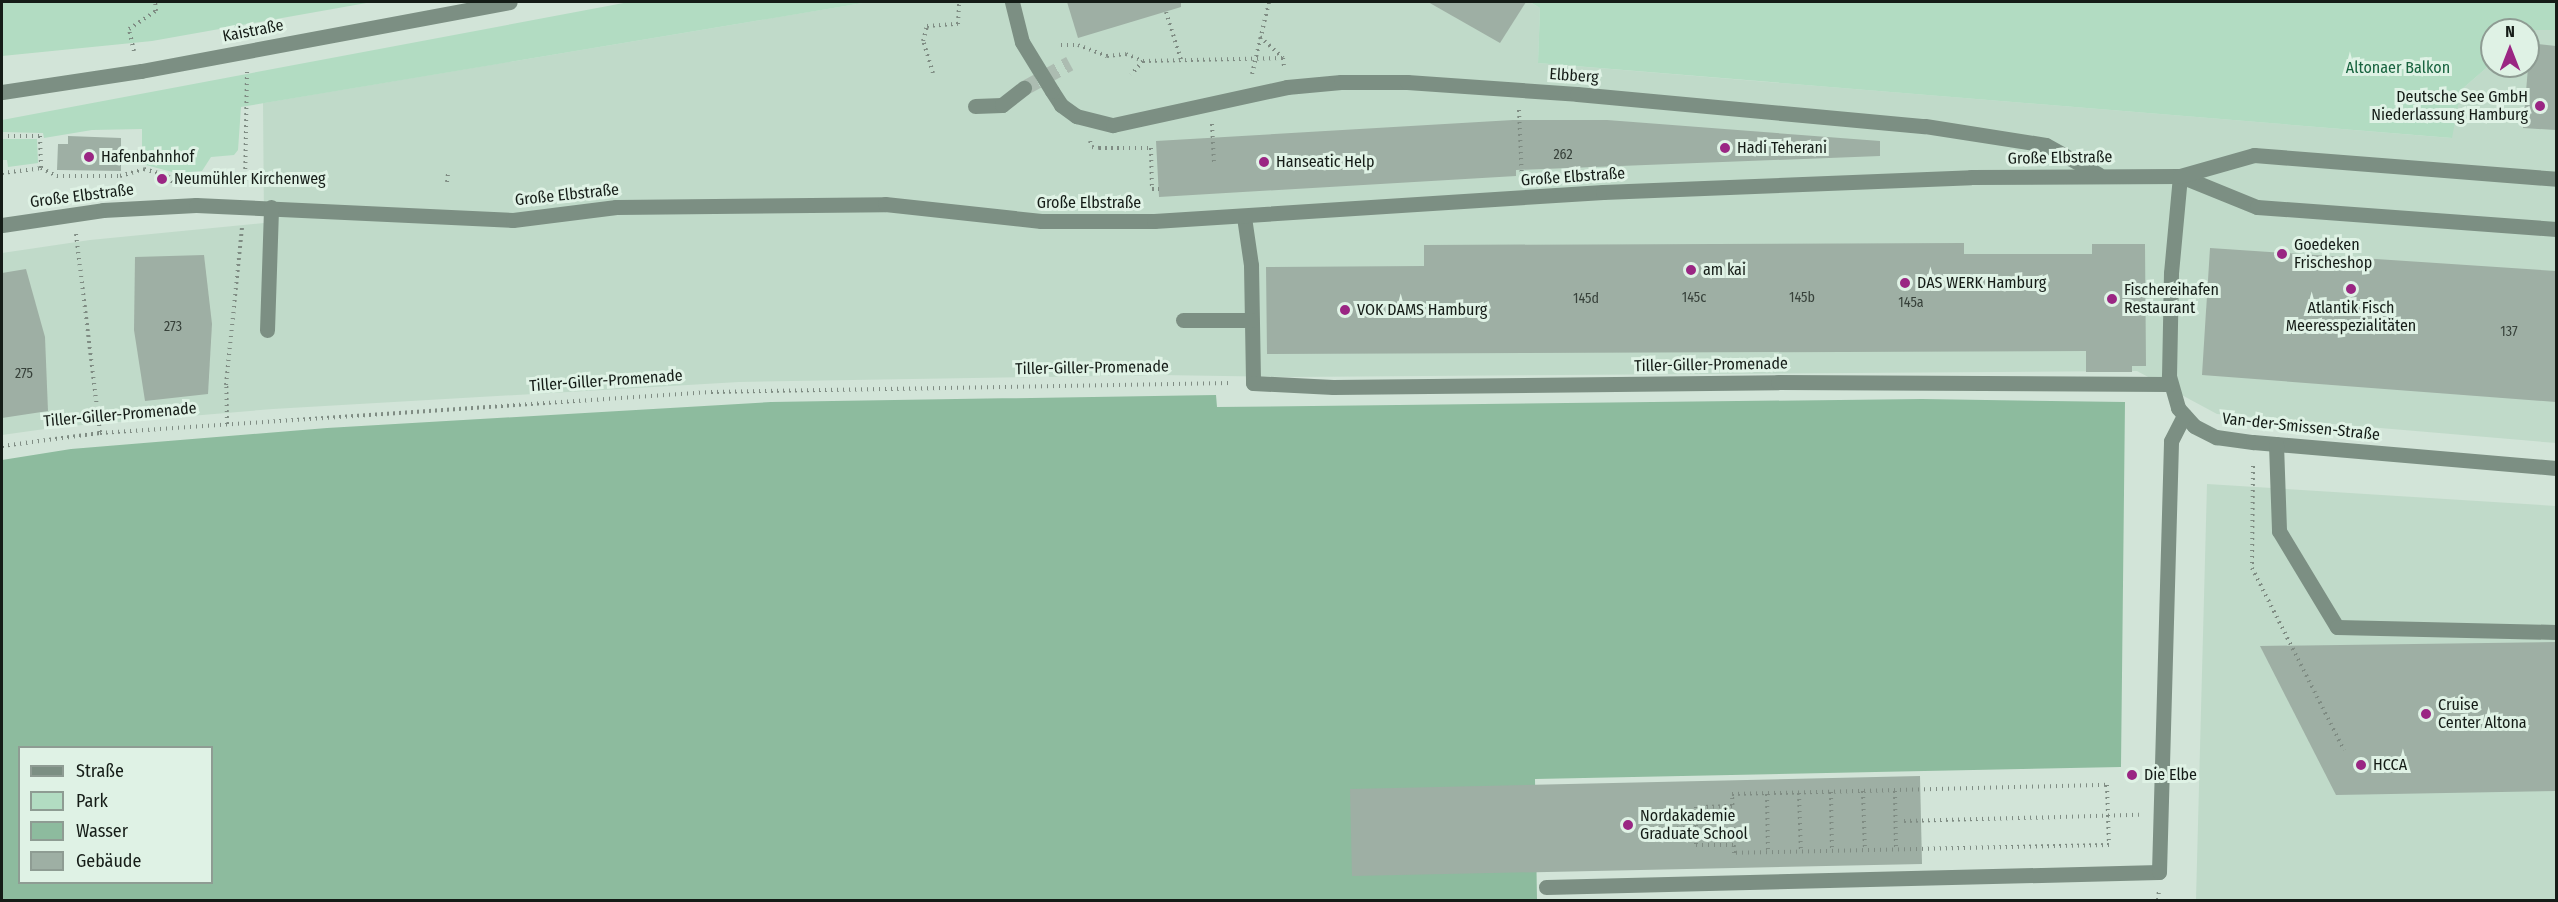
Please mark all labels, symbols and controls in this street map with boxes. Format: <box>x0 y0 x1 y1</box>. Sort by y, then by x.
street label: Kaistraße <box>221 16 285 46</box>
north arrow <box>2480 18 2540 78</box>
text: N <box>2505 22 2515 41</box>
park label: Altonaer Balkon <box>2346 58 2450 78</box>
street label: Elbberg <box>1549 65 1599 87</box>
place label: Deutsche See GmbH Niederlassung Hamburg <box>2371 87 2528 125</box>
marker: Deutsche See GmbH Niederlassung Hamburg <box>2533 99 2547 113</box>
place label: Hadi Teherani <box>1737 138 1827 158</box>
marker: Hadi Teherani <box>1718 141 1732 155</box>
place label: Hafenbahnhof <box>101 147 194 167</box>
house number: 262 <box>1553 147 1573 163</box>
street label: Große Elbstraße <box>2008 147 2112 169</box>
marker: Hafenbahnhof <box>82 150 96 164</box>
place label: Hanseatic Help <box>1276 152 1375 172</box>
marker: Hanseatic Help <box>1257 155 1271 169</box>
street label: Große Elbstraße <box>1520 164 1626 190</box>
place label: Neumühler Kirchenweg <box>174 169 326 189</box>
marker: Neumühler Kirchenweg <box>155 172 169 186</box>
street label: Große Elbstraße <box>29 180 135 212</box>
street label: Große Elbstraße <box>514 180 620 210</box>
street label: Große Elbstraße <box>1037 193 1141 213</box>
place label: Goedeken Frischeshop <box>2294 235 2372 273</box>
marker: Goedeken Frischeshop <box>2275 247 2289 261</box>
place label: am kai <box>1703 260 1746 280</box>
marker: am kai <box>1684 263 1698 277</box>
place label: DAS WERK Hamburg <box>1917 273 2046 293</box>
marker: DAS WERK Hamburg <box>1898 276 1912 290</box>
place label: Fischereihafen Restaurant <box>2124 280 2219 318</box>
marker: Atlantik Fisch Meeresspezialitäten <box>2344 282 2358 296</box>
house number: 145c <box>1682 290 1706 306</box>
house number: 145b <box>1789 290 1815 306</box>
house number: 145d <box>1573 291 1599 307</box>
marker: Fischereihafen Restaurant <box>2105 292 2119 306</box>
house number: 145a <box>1898 295 1924 311</box>
place label: Atlantik Fisch Meeresspezialitäten <box>2286 298 2416 336</box>
place label: VOK DAMS Hamburg <box>1357 300 1487 320</box>
marker: VOK DAMS Hamburg <box>1338 303 1352 317</box>
house number: 273 <box>164 319 182 335</box>
house number: 137 <box>2500 324 2518 340</box>
street label: Tiller-Giller-Promenade <box>1634 354 1788 376</box>
street label: Tiller-Giller-Promenade <box>1015 357 1169 379</box>
house number: 275 <box>15 366 33 382</box>
street label: Tiller-Giller-Promenade <box>529 366 683 396</box>
street label: Tiller-Giller-Promenade <box>43 399 197 431</box>
street label: Van-der-Smissen-Straße <box>2221 409 2381 445</box>
place label: Cruise Center Altona <box>2438 695 2527 733</box>
marker: Cruise Center Altona <box>2419 707 2433 721</box>
legend <box>18 746 213 884</box>
place label: HCCA <box>2373 755 2407 775</box>
marker: HCCA <box>2354 758 2368 772</box>
text: Straße <box>76 760 124 782</box>
place label: Die Elbe <box>2144 765 2197 785</box>
marker: Die Elbe <box>2125 768 2139 782</box>
text: Park <box>76 790 108 812</box>
place label: Nordakademie Graduate School <box>1640 806 1748 844</box>
marker: Nordakademie Graduate School <box>1621 818 1635 832</box>
text: Wasser <box>76 820 128 842</box>
text: Gebäude <box>76 850 141 872</box>

